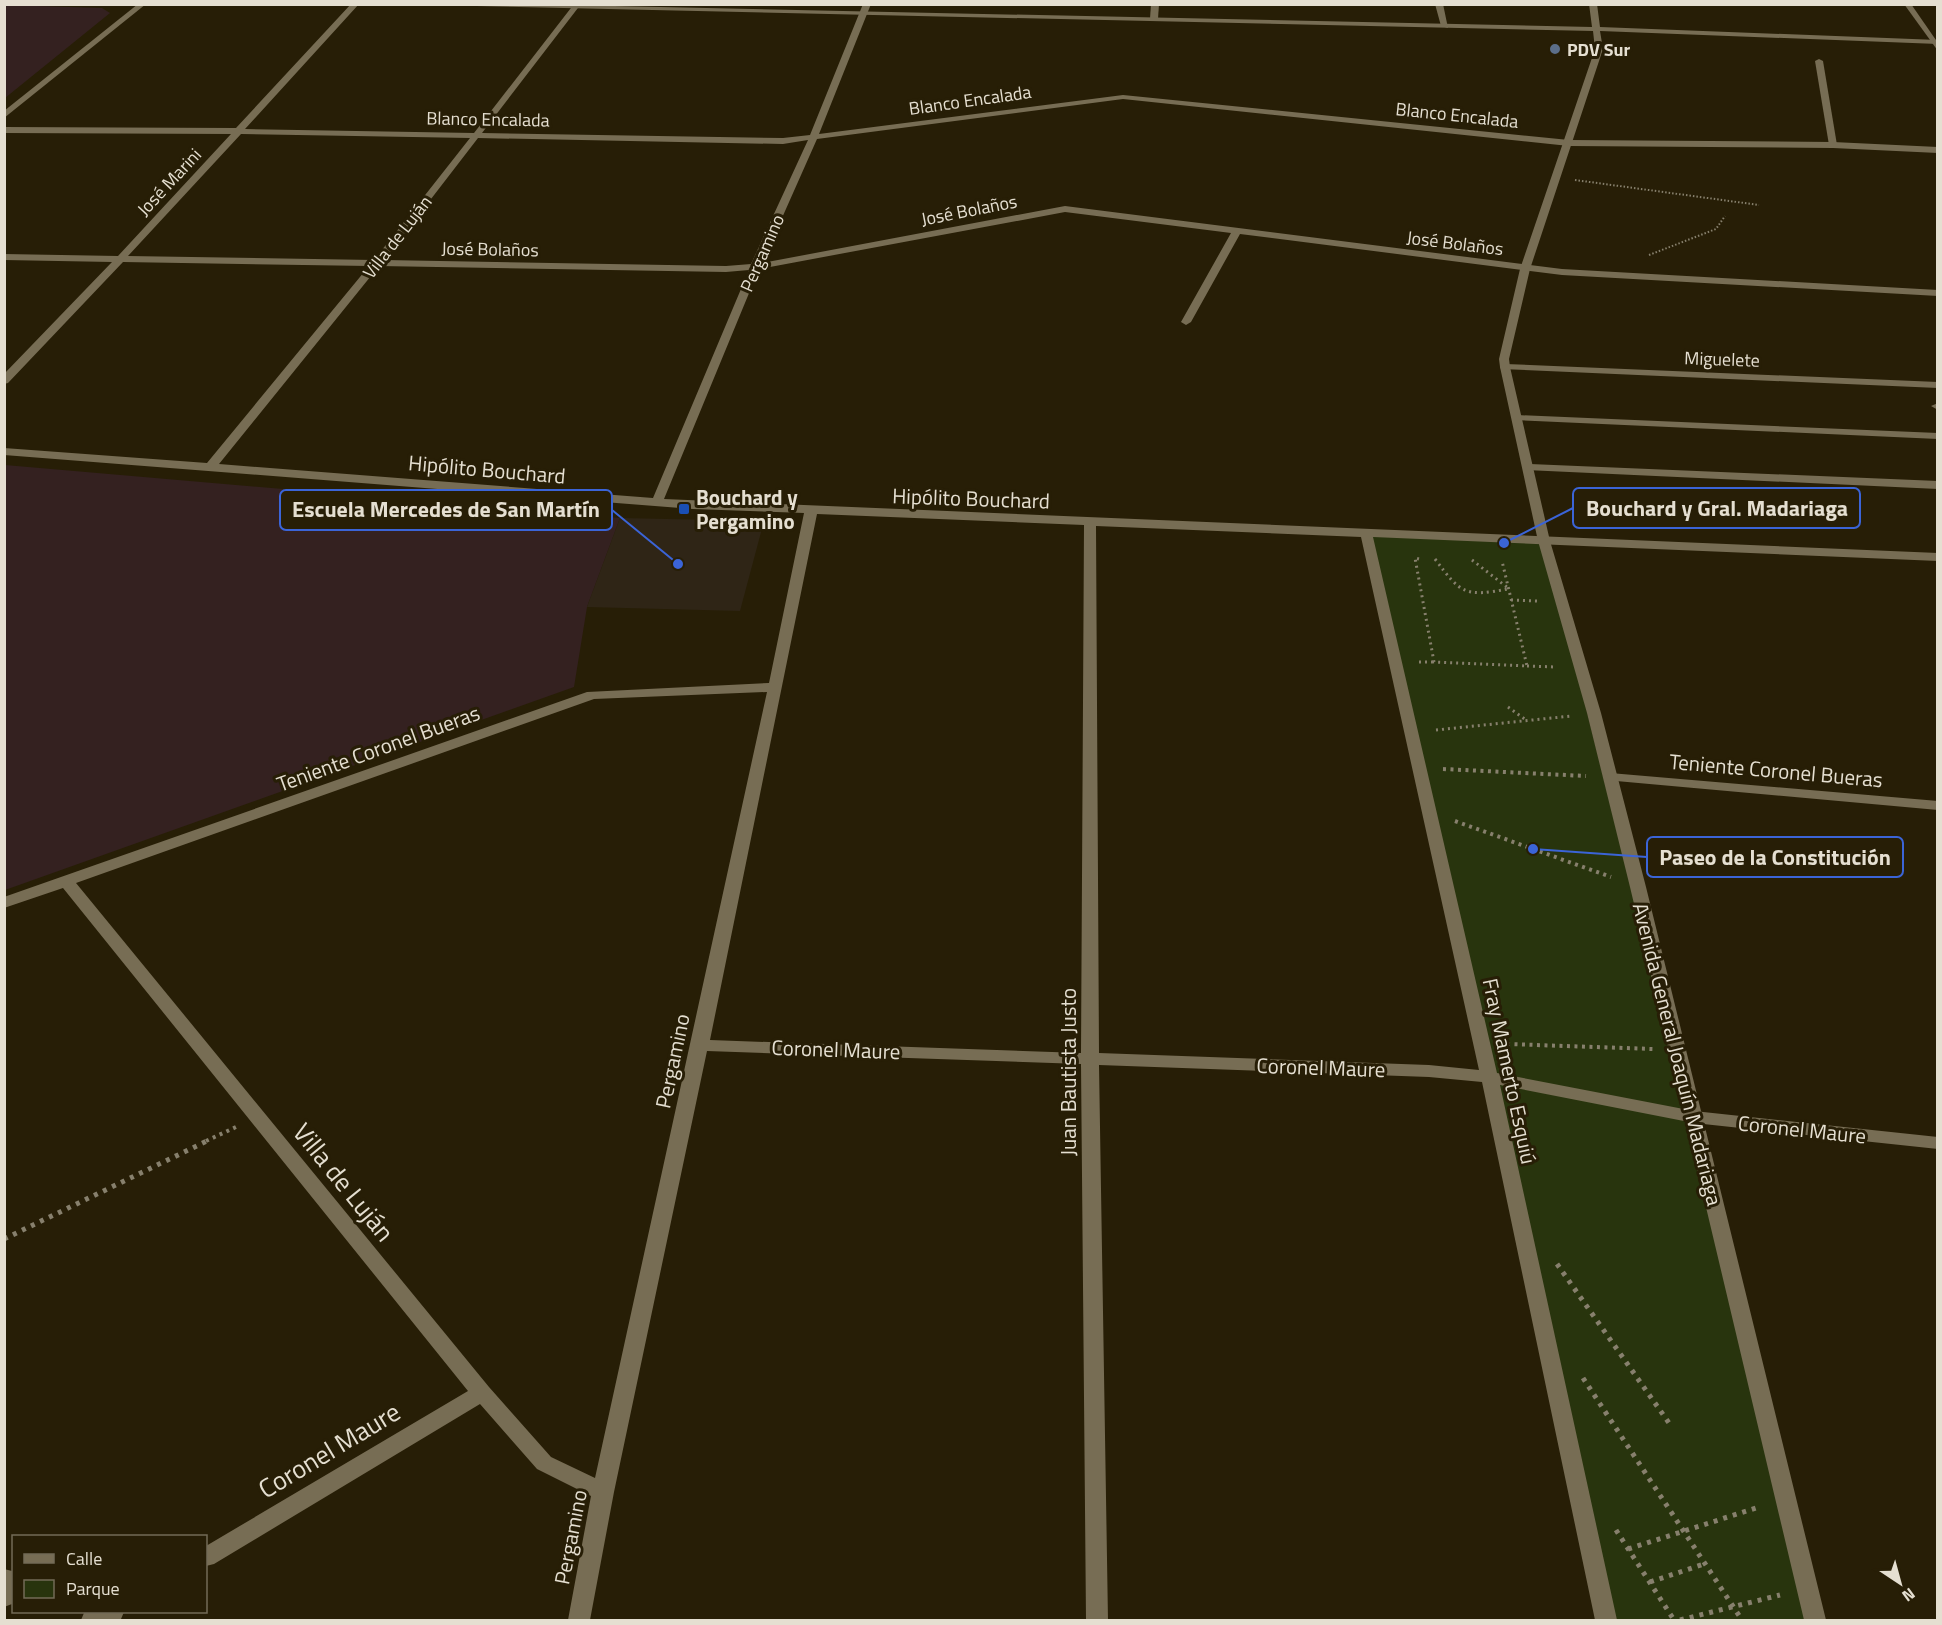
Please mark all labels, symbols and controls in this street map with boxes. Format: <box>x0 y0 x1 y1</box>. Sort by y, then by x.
place label: PDV Sur <box>1567 36 1630 63</box>
marker: PDV Sur <box>1548 42 1562 56</box>
street label: Blanco Encalada <box>907 78 1033 122</box>
street label: Blanco Encalada <box>1394 95 1520 135</box>
street label: Blanco Encalada <box>426 104 550 134</box>
street label: José Marini <box>130 142 208 222</box>
street label: José Bolaños <box>919 187 1019 233</box>
street label: Villa de Luján <box>356 190 438 284</box>
street label: Pergamino <box>733 210 791 296</box>
street label: José Bolaños <box>1405 224 1505 262</box>
street label: José Bolaños <box>441 235 539 263</box>
street label: Miguelete <box>1684 344 1760 374</box>
street label: Hipólito Bouchard <box>407 446 567 492</box>
street label: Hipólito Bouchard <box>892 479 1050 517</box>
place label: Bouchard y Pergamino <box>696 481 798 537</box>
callout: Bouchard y Gral. Madariaga <box>1573 488 1860 528</box>
callout: Escuela Mercedes de San Martín <box>280 490 612 530</box>
text: Bouchard y Gral. Madariaga <box>1586 491 1848 525</box>
text: Escuela Mercedes de San Martín <box>292 492 600 526</box>
marker: Bouchard y Pergamino <box>677 502 691 516</box>
street label: Teniente Coronel Bueras <box>272 696 484 800</box>
street label: Teniente Coronel Bueras <box>1668 745 1884 795</box>
callout: Paseo de la Constitución <box>1647 837 1903 877</box>
text: Paseo de la Constitución <box>1659 840 1891 874</box>
street label: Avenida General Joaquín Madariaga <box>1625 899 1731 1209</box>
street label: Fray Mamerto Esquiú <box>1475 975 1545 1167</box>
street label: Juan Bautista Justo <box>1052 988 1084 1156</box>
street label: Pergamino <box>646 1011 698 1111</box>
street label: Coronel Maure <box>771 1031 901 1067</box>
street label: Coronel Maure <box>1256 1049 1386 1085</box>
street label: Coronel Maure <box>1736 1106 1868 1152</box>
street label: Villa de Luján <box>284 1114 404 1250</box>
street label: Coronel Maure <box>251 1392 407 1508</box>
street label: Pergamino <box>545 1487 595 1587</box>
legend <box>12 1535 207 1613</box>
text: Calle <box>66 1545 102 1572</box>
north arrow <box>1870 1553 1930 1613</box>
text: Parque <box>66 1575 120 1602</box>
text: N <box>1897 1582 1920 1608</box>

